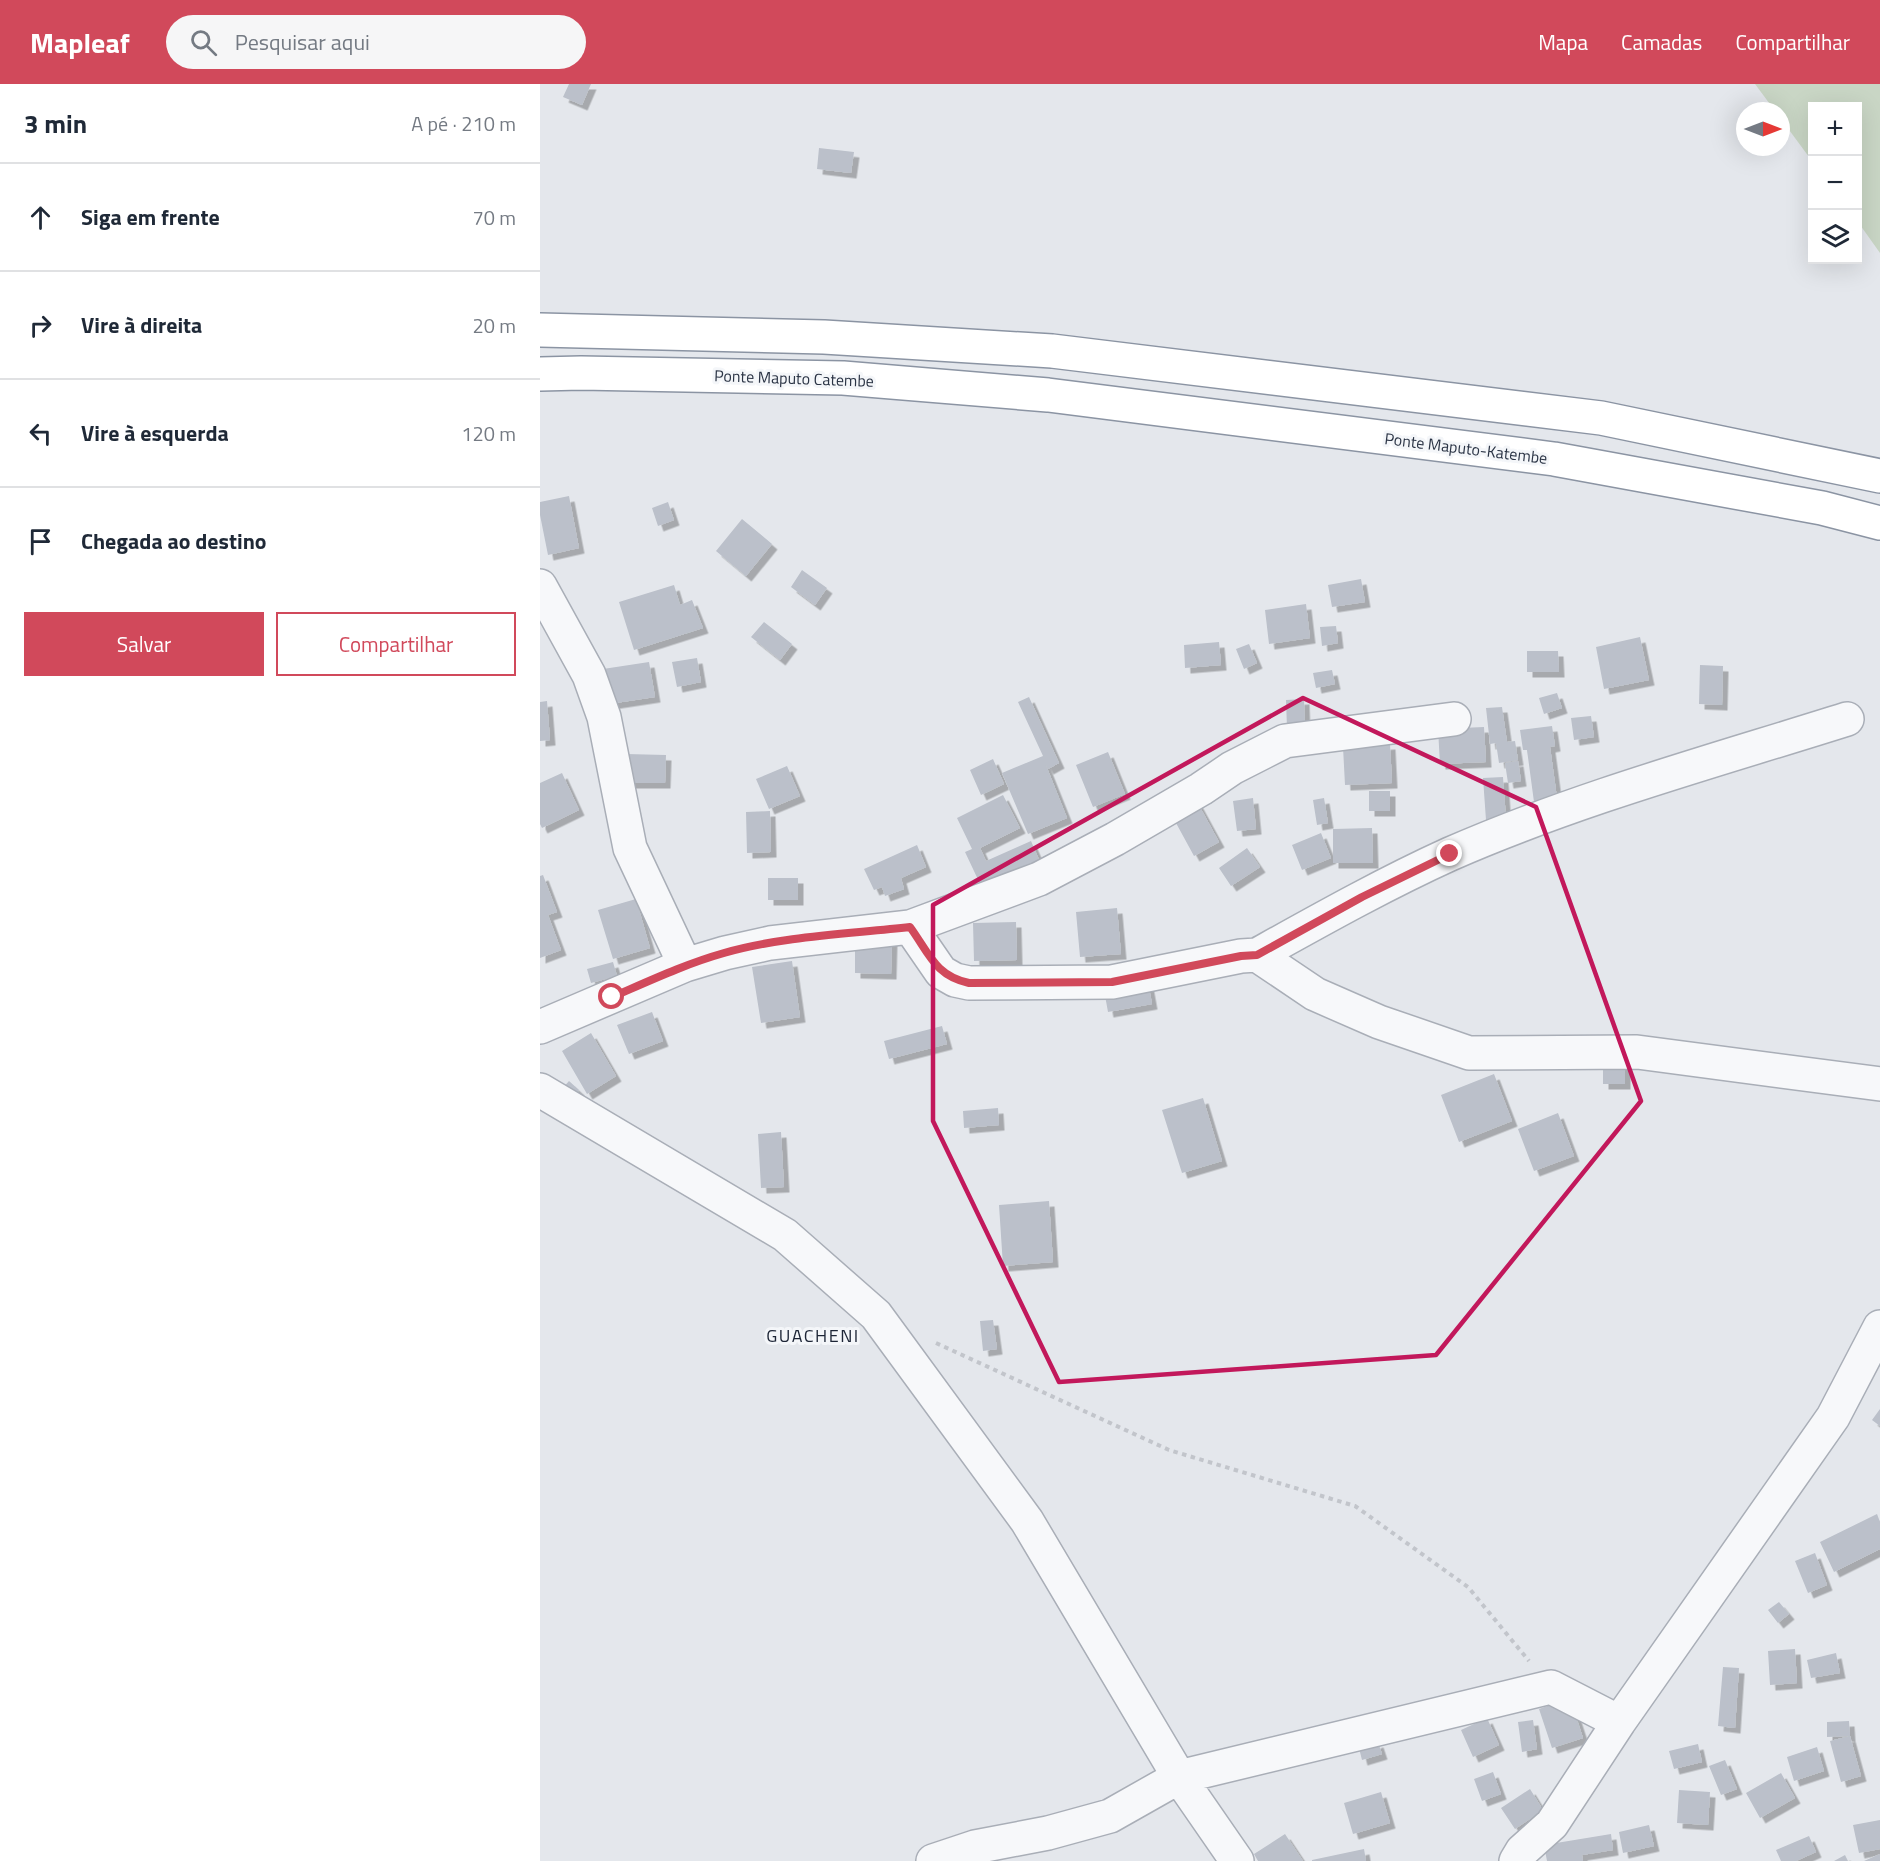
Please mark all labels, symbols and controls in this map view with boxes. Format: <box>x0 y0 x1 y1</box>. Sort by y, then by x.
search box <box>166 15 586 69</box>
text: Mapleaf <box>30 21 130 64</box>
text: Pesquisar aqui <box>235 25 370 59</box>
icon: search <box>187 26 220 59</box>
text: Mapa <box>1538 26 1588 58</box>
text: Camadas <box>1621 26 1702 58</box>
text: Compartilhar <box>1735 26 1850 58</box>
north arrow <box>1736 102 1790 156</box>
map controls <box>1808 102 1862 264</box>
button: + <box>1808 102 1862 156</box>
text: 3 min <box>24 104 87 143</box>
text: A pé · 210 m <box>411 108 516 139</box>
button: − <box>1808 156 1862 210</box>
text: Siga em frente <box>81 200 220 234</box>
icon: ahead <box>24 201 57 234</box>
text: 70 m <box>472 202 516 233</box>
button: layers <box>1808 210 1862 264</box>
text: Vire à direita <box>81 308 202 342</box>
icon: right <box>24 309 57 342</box>
text: 20 m <box>472 310 516 341</box>
street label: Ponte Maputo Catembe <box>714 363 874 393</box>
text: Vire à esquerda <box>81 416 229 450</box>
icon: left <box>24 417 57 450</box>
text: 120 m <box>461 418 516 449</box>
street label: Ponte Maputo-Katembe <box>1383 426 1549 470</box>
text: Chegada ao destino <box>81 524 267 558</box>
icon: arrive <box>24 525 57 558</box>
button: Salvar <box>24 612 264 676</box>
button: Compartilhar <box>276 612 516 676</box>
route end <box>1436 840 1462 866</box>
route start <box>598 983 624 1009</box>
district label: GUACHENI <box>766 1322 860 1349</box>

